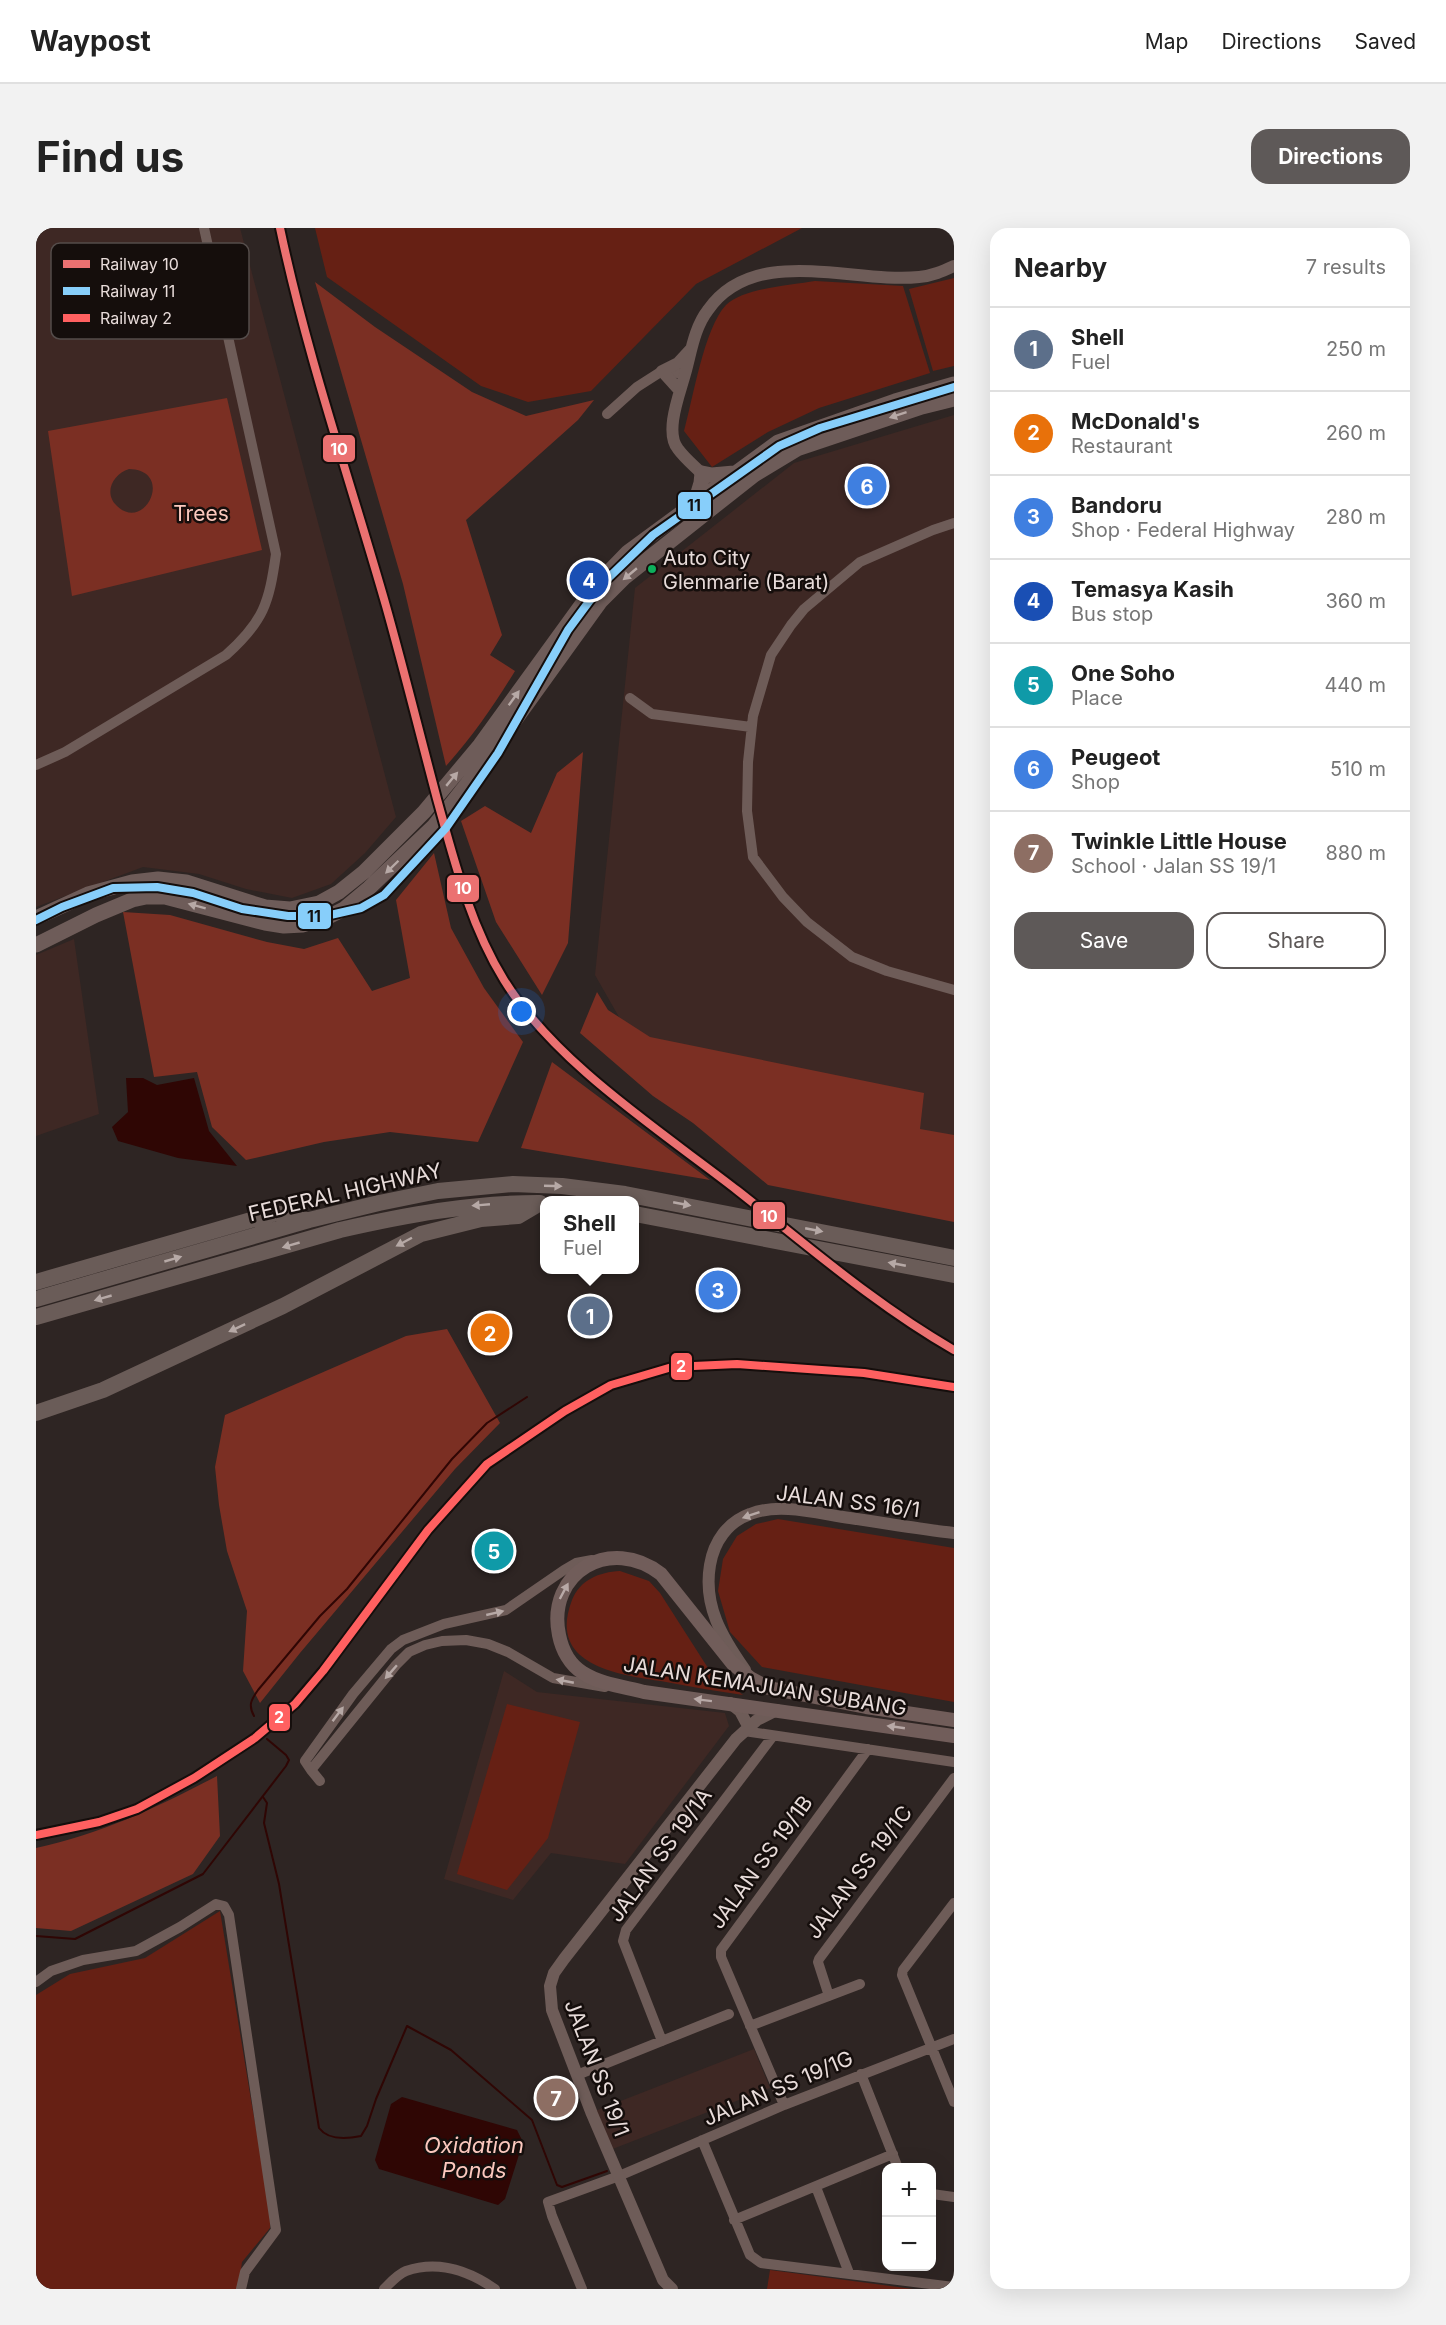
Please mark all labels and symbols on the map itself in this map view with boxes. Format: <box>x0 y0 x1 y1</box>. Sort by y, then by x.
legend <box>51 243 249 339</box>
text: Railway 10 <box>100 254 179 274</box>
text: Railway 11 <box>100 281 175 301</box>
text: Railway 2 <box>100 308 172 328</box>
one-way arrow <box>889 411 907 421</box>
line badge: 10 <box>322 434 356 463</box>
text: 10 <box>330 439 348 459</box>
pin: 6 <box>848 464 886 508</box>
line badge: 11 <box>677 491 712 520</box>
text: 11 <box>687 495 701 515</box>
park label: Trees <box>173 501 229 526</box>
place label: Auto City Glenmarie (Barat) <box>663 546 829 594</box>
pin: 4 <box>570 558 608 602</box>
marker: Auto City Glenmarie (Barat) <box>646 563 658 575</box>
one-way arrow <box>623 567 638 580</box>
one-way arrow <box>508 691 520 707</box>
one-way arrow <box>445 772 458 787</box>
one-way arrow <box>384 860 399 874</box>
line badge: 10 <box>446 874 480 903</box>
text: 10 <box>454 878 472 898</box>
one-way arrow <box>188 900 206 910</box>
line badge: 11 <box>297 902 332 930</box>
text: 11 <box>307 906 321 926</box>
your location <box>507 997 536 1026</box>
street label: FEDERAL HIGHWAY <box>246 1158 444 1226</box>
one-way arrow <box>543 1181 562 1190</box>
one-way arrow <box>472 1200 491 1210</box>
one-way arrow <box>673 1200 692 1209</box>
line badge: 10 <box>752 1201 786 1230</box>
text: 10 <box>760 1206 778 1226</box>
one-way arrow <box>805 1226 824 1235</box>
one-way arrow <box>396 1237 413 1247</box>
one-way arrow <box>282 1240 300 1250</box>
one-way arrow <box>164 1254 182 1263</box>
one-way arrow <box>887 1259 906 1268</box>
pin: 3 <box>698 1268 738 1312</box>
one-way arrow <box>94 1294 112 1303</box>
pin: 1 <box>570 1294 610 1338</box>
pin: 2 <box>470 1310 510 1356</box>
one-way arrow <box>228 1323 245 1332</box>
line badge: 2 <box>670 1352 693 1381</box>
text: 2 <box>676 1356 686 1376</box>
street label: JALAN SS 16/1 <box>775 1480 921 1522</box>
one-way arrow <box>742 1510 760 1520</box>
pin: 5 <box>474 1528 514 1574</box>
one-way arrow <box>559 1582 569 1599</box>
one-way arrow <box>486 1608 505 1617</box>
street label: JALAN KEMAJUAN SUBANG <box>622 1651 908 1721</box>
one-way arrow <box>384 1664 397 1680</box>
one-way arrow <box>556 1676 575 1685</box>
one-way arrow <box>693 1695 712 1704</box>
line badge: 2 <box>268 1703 291 1732</box>
one-way arrow <box>332 1706 344 1722</box>
text: 2 <box>274 1707 284 1727</box>
one-way arrow <box>887 1723 906 1732</box>
street label: JALAN SS 19/1A <box>603 1783 717 1927</box>
street label: JALAN SS 19/1B <box>704 1791 818 1933</box>
street label: JALAN SS 19/1C <box>801 1801 917 1943</box>
street label: JALAN SS 19/1 <box>559 1996 635 2140</box>
street label: JALAN SS 19/1G <box>699 2045 857 2131</box>
pin: 7 <box>536 2076 576 2120</box>
water label: Oxidation Ponds <box>424 2132 524 2183</box>

